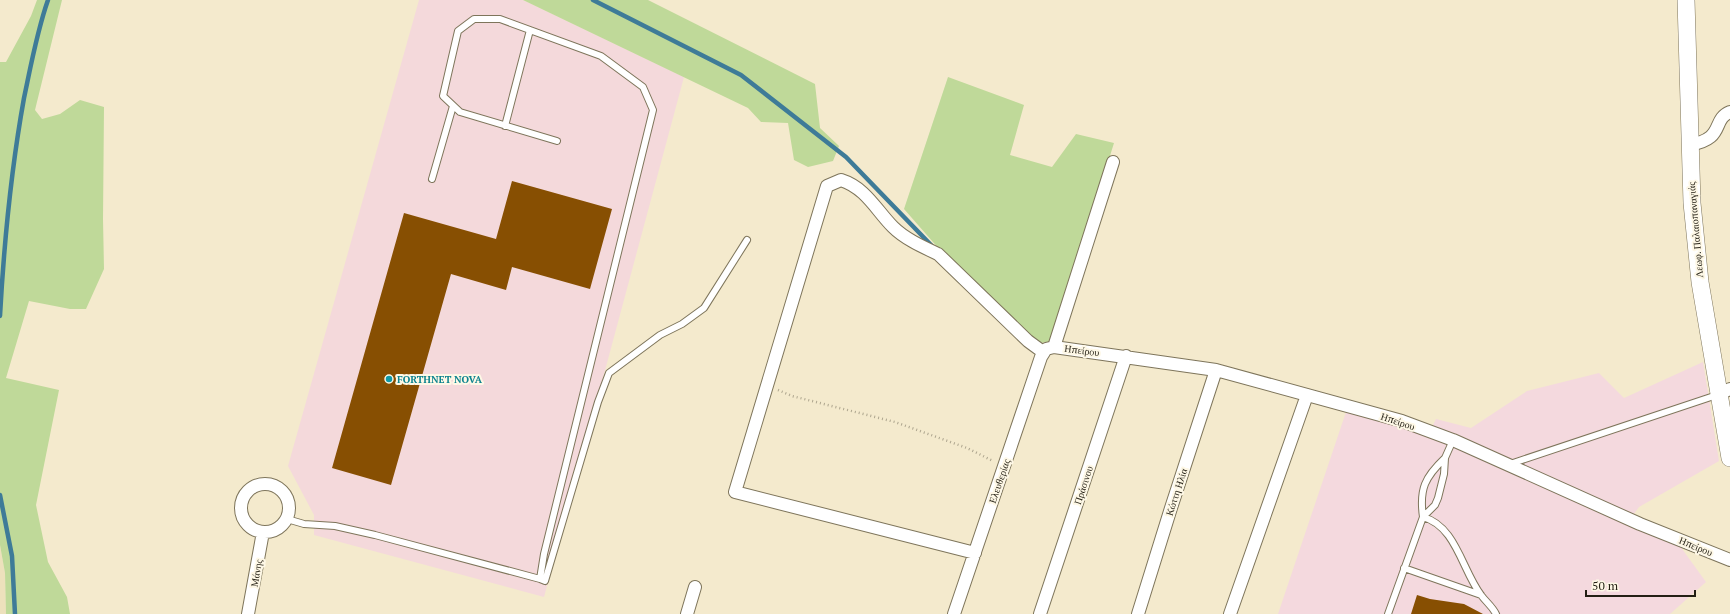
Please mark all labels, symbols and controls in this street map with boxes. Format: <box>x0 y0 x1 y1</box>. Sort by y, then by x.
street label: Λεωφ. Παλαιοπαναγιάς <box>1685 181 1706 279</box>
street label: Ηπείρου <box>1064 342 1100 359</box>
place label: FORTHNET NOVA <box>397 373 483 386</box>
marker: FORTHNET NOVA <box>384 374 394 384</box>
street label: Ηπείρου <box>1379 410 1417 433</box>
street label: Ελευθερίας <box>986 457 1013 505</box>
street label: Πράσινου <box>1071 464 1096 506</box>
street label: Κώττη Ηλία <box>1163 466 1190 518</box>
street label: Ηπείρου <box>1677 534 1715 559</box>
street label: Μάνης <box>248 558 265 588</box>
scale bar <box>1586 572 1695 598</box>
text: 50 m <box>1592 578 1619 593</box>

